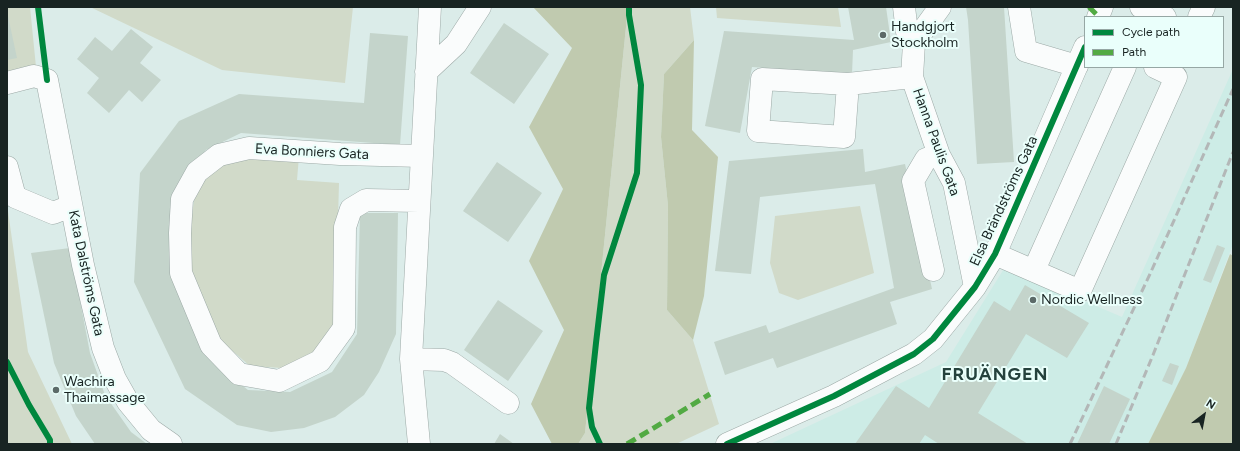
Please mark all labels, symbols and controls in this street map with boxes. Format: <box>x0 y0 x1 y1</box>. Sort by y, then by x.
legend <box>1084 16 1224 68</box>
place label: Handgjort Stockholm <box>891 19 958 52</box>
text: Cycle path <box>1122 25 1180 39</box>
marker: Handgjort Stockholm <box>878 30 888 40</box>
text: Path <box>1122 45 1146 59</box>
street label: Hanna Paulis Gata <box>909 86 963 198</box>
street label: Elsa Brändströms Gata <box>966 133 1042 269</box>
street label: Eva Bonniers Gata <box>255 141 369 163</box>
street label: Kata Dalströms Gata <box>64 209 108 337</box>
place label: Nordic Wellness <box>1041 292 1142 308</box>
marker: Nordic Wellness <box>1028 295 1038 305</box>
district label: FRUÄNGEN <box>942 364 1048 386</box>
place label: Wachira Thaimassage <box>64 374 145 406</box>
marker: Wachira Thaimassage <box>51 385 61 395</box>
north arrow <box>1184 395 1224 435</box>
text: N <box>1204 397 1218 412</box>

